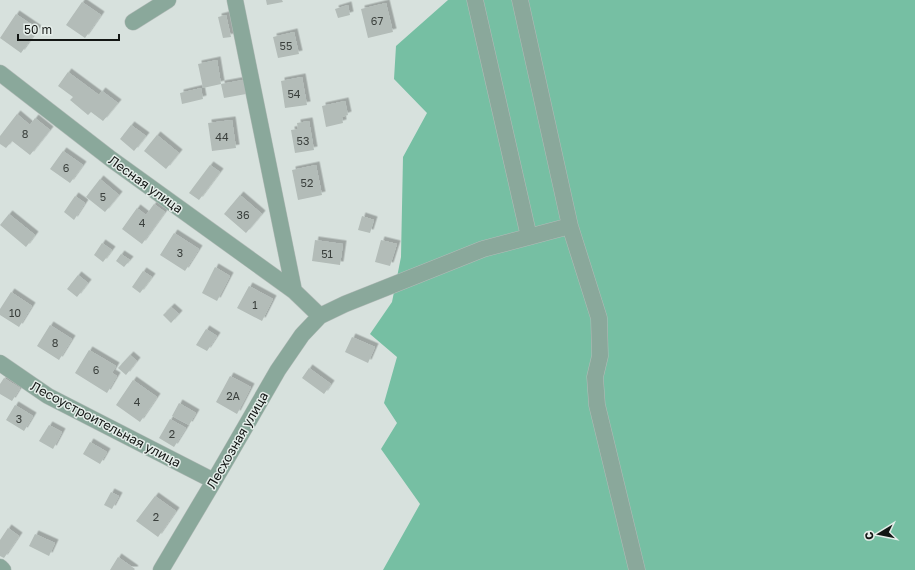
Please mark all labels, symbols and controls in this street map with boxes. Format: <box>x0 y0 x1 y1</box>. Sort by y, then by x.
house number: 67 <box>371 14 383 27</box>
scale bar <box>18 16 119 42</box>
text: 50 m <box>24 22 52 37</box>
house number: 55 <box>280 39 292 52</box>
house number: 54 <box>287 87 301 100</box>
house number: 8 <box>22 127 29 140</box>
house number: 44 <box>215 130 229 143</box>
house number: 53 <box>297 134 309 147</box>
street label: Лесная улица <box>106 152 186 216</box>
house number: 6 <box>63 161 70 174</box>
house number: 52 <box>301 176 313 189</box>
house number: 5 <box>100 190 106 203</box>
house number: 36 <box>236 208 250 221</box>
house number: 4 <box>139 216 146 229</box>
house number: 3 <box>177 246 183 259</box>
house number: 51 <box>321 247 333 260</box>
house number: 1 <box>252 298 258 311</box>
house number: 10 <box>9 306 21 319</box>
house number: 8 <box>52 336 59 349</box>
house number: 6 <box>93 363 100 376</box>
street label: Лесоустроительная улица <box>28 378 184 470</box>
street label: Лесхозная улица <box>203 389 271 491</box>
house number: 2А <box>226 389 241 402</box>
house number: 4 <box>134 395 141 408</box>
house number: 3 <box>16 412 22 425</box>
house number: 2 <box>169 427 175 440</box>
house number: 2 <box>153 510 159 523</box>
north arrow <box>859 514 899 554</box>
text: С <box>862 531 876 541</box>

